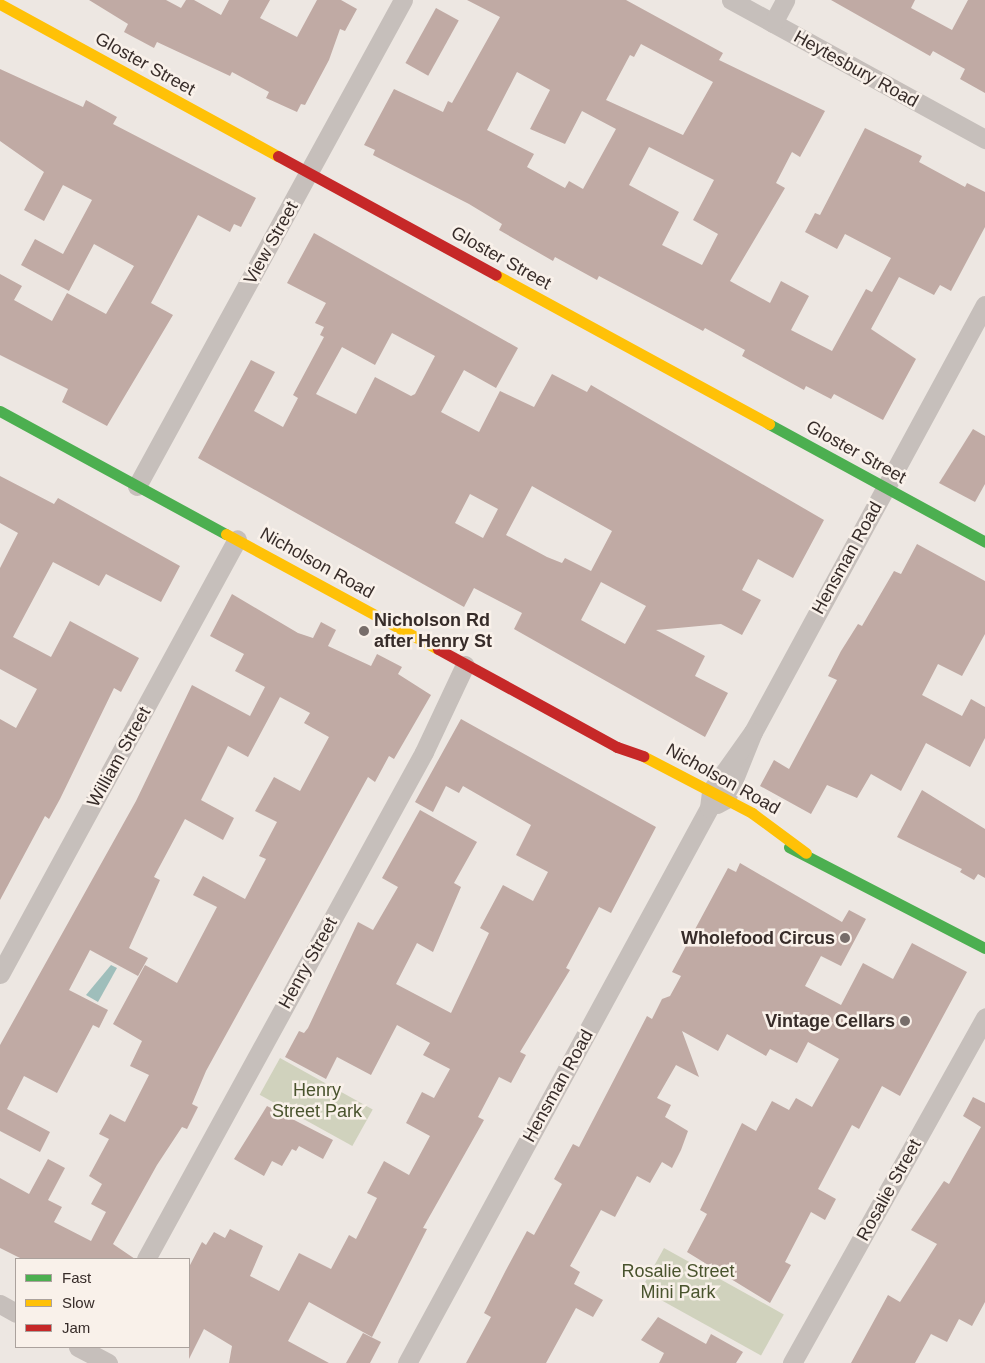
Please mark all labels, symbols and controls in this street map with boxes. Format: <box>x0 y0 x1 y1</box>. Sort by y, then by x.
street label: Heytesbury Road <box>790 26 922 112</box>
street label: Gloster Street <box>91 28 199 100</box>
street label: View Street <box>239 198 303 288</box>
street label: Gloster Street <box>447 222 555 294</box>
street label: Gloster Street <box>802 416 910 488</box>
street label: Hensman Road <box>807 498 887 618</box>
street label: Nicholson Road <box>256 523 378 603</box>
place label: Nicholson Rd after Henry St <box>374 610 492 652</box>
marker: Nicholson Rd after Henry St <box>358 625 370 637</box>
street label: William Street <box>83 703 155 811</box>
street label: Nicholson Road <box>662 739 784 819</box>
street label: Henry Street <box>274 914 342 1012</box>
place label: Wholefood Circus <box>681 927 835 949</box>
marker: Wholefood Circus <box>839 932 851 944</box>
place label: Vintage Cellars <box>765 1010 895 1032</box>
marker: Vintage Cellars <box>899 1015 911 1027</box>
street label: Hensman Road <box>518 1026 598 1146</box>
park label: Henry Street Park <box>272 1080 362 1122</box>
street label: Rosalie Street <box>852 1135 926 1245</box>
legend <box>15 1258 190 1348</box>
park label: Rosalie Street Mini Park <box>621 1261 735 1304</box>
text: Fast <box>62 1269 91 1286</box>
text: Slow <box>62 1294 95 1311</box>
text: Jam <box>62 1319 90 1336</box>

